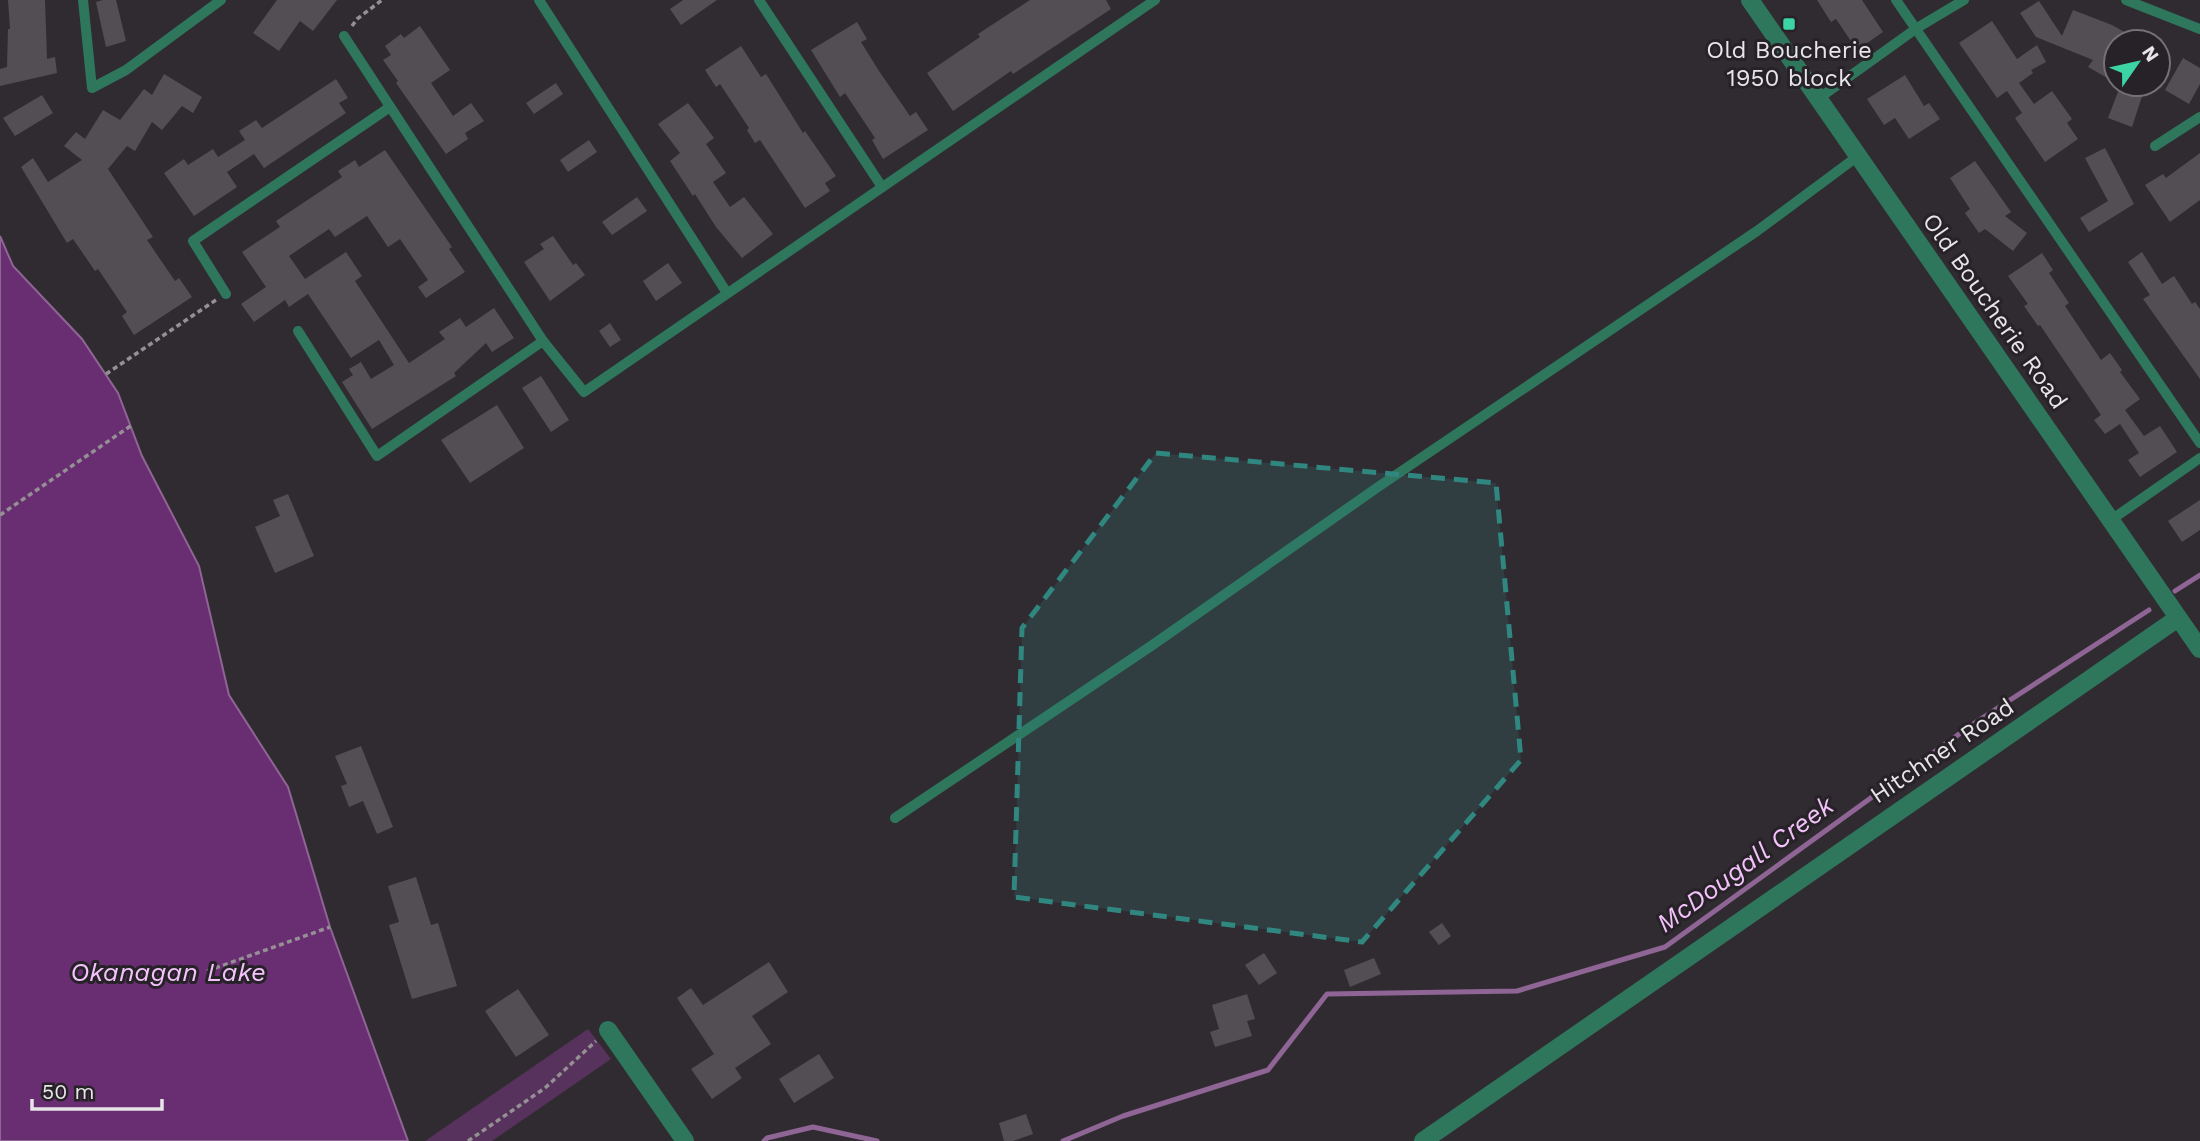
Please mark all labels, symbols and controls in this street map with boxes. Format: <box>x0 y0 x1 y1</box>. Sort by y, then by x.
marker: Old Boucherie 1950 block <box>1781 16 1797 32</box>
north arrow <box>2102 28 2172 98</box>
place label: Old Boucherie 1950 block <box>1706 36 1872 92</box>
text: N <box>2137 42 2164 66</box>
street label: Old Boucherie Road <box>1917 208 2073 414</box>
street label: Hitchner Road <box>1865 693 2019 809</box>
water label: McDougall Creek <box>1651 789 1840 938</box>
water label: Okanagan Lake <box>70 957 266 987</box>
scale bar <box>32 1068 161 1112</box>
text: 50 m <box>42 1079 94 1104</box>

